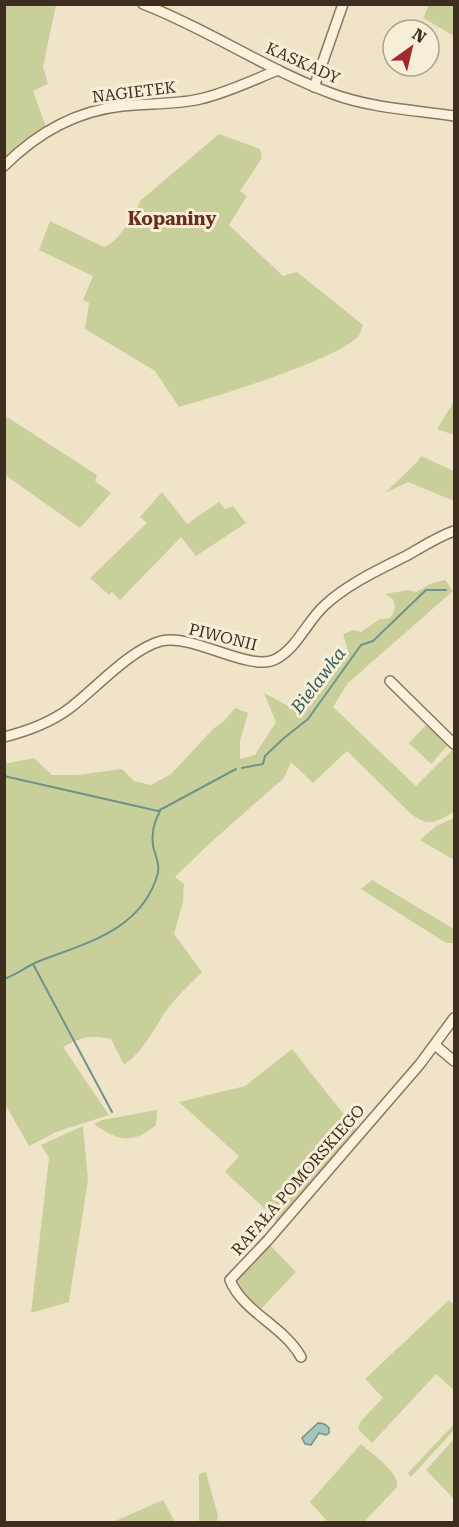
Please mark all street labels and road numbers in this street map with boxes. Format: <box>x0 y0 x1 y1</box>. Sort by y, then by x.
street label: KASKADY <box>263 38 343 88</box>
street label: NAGIETEK <box>91 77 177 107</box>
street label: PIWONII <box>187 619 259 655</box>
street label: RAFAŁA POMORSKIEGO <box>227 1101 369 1259</box>

